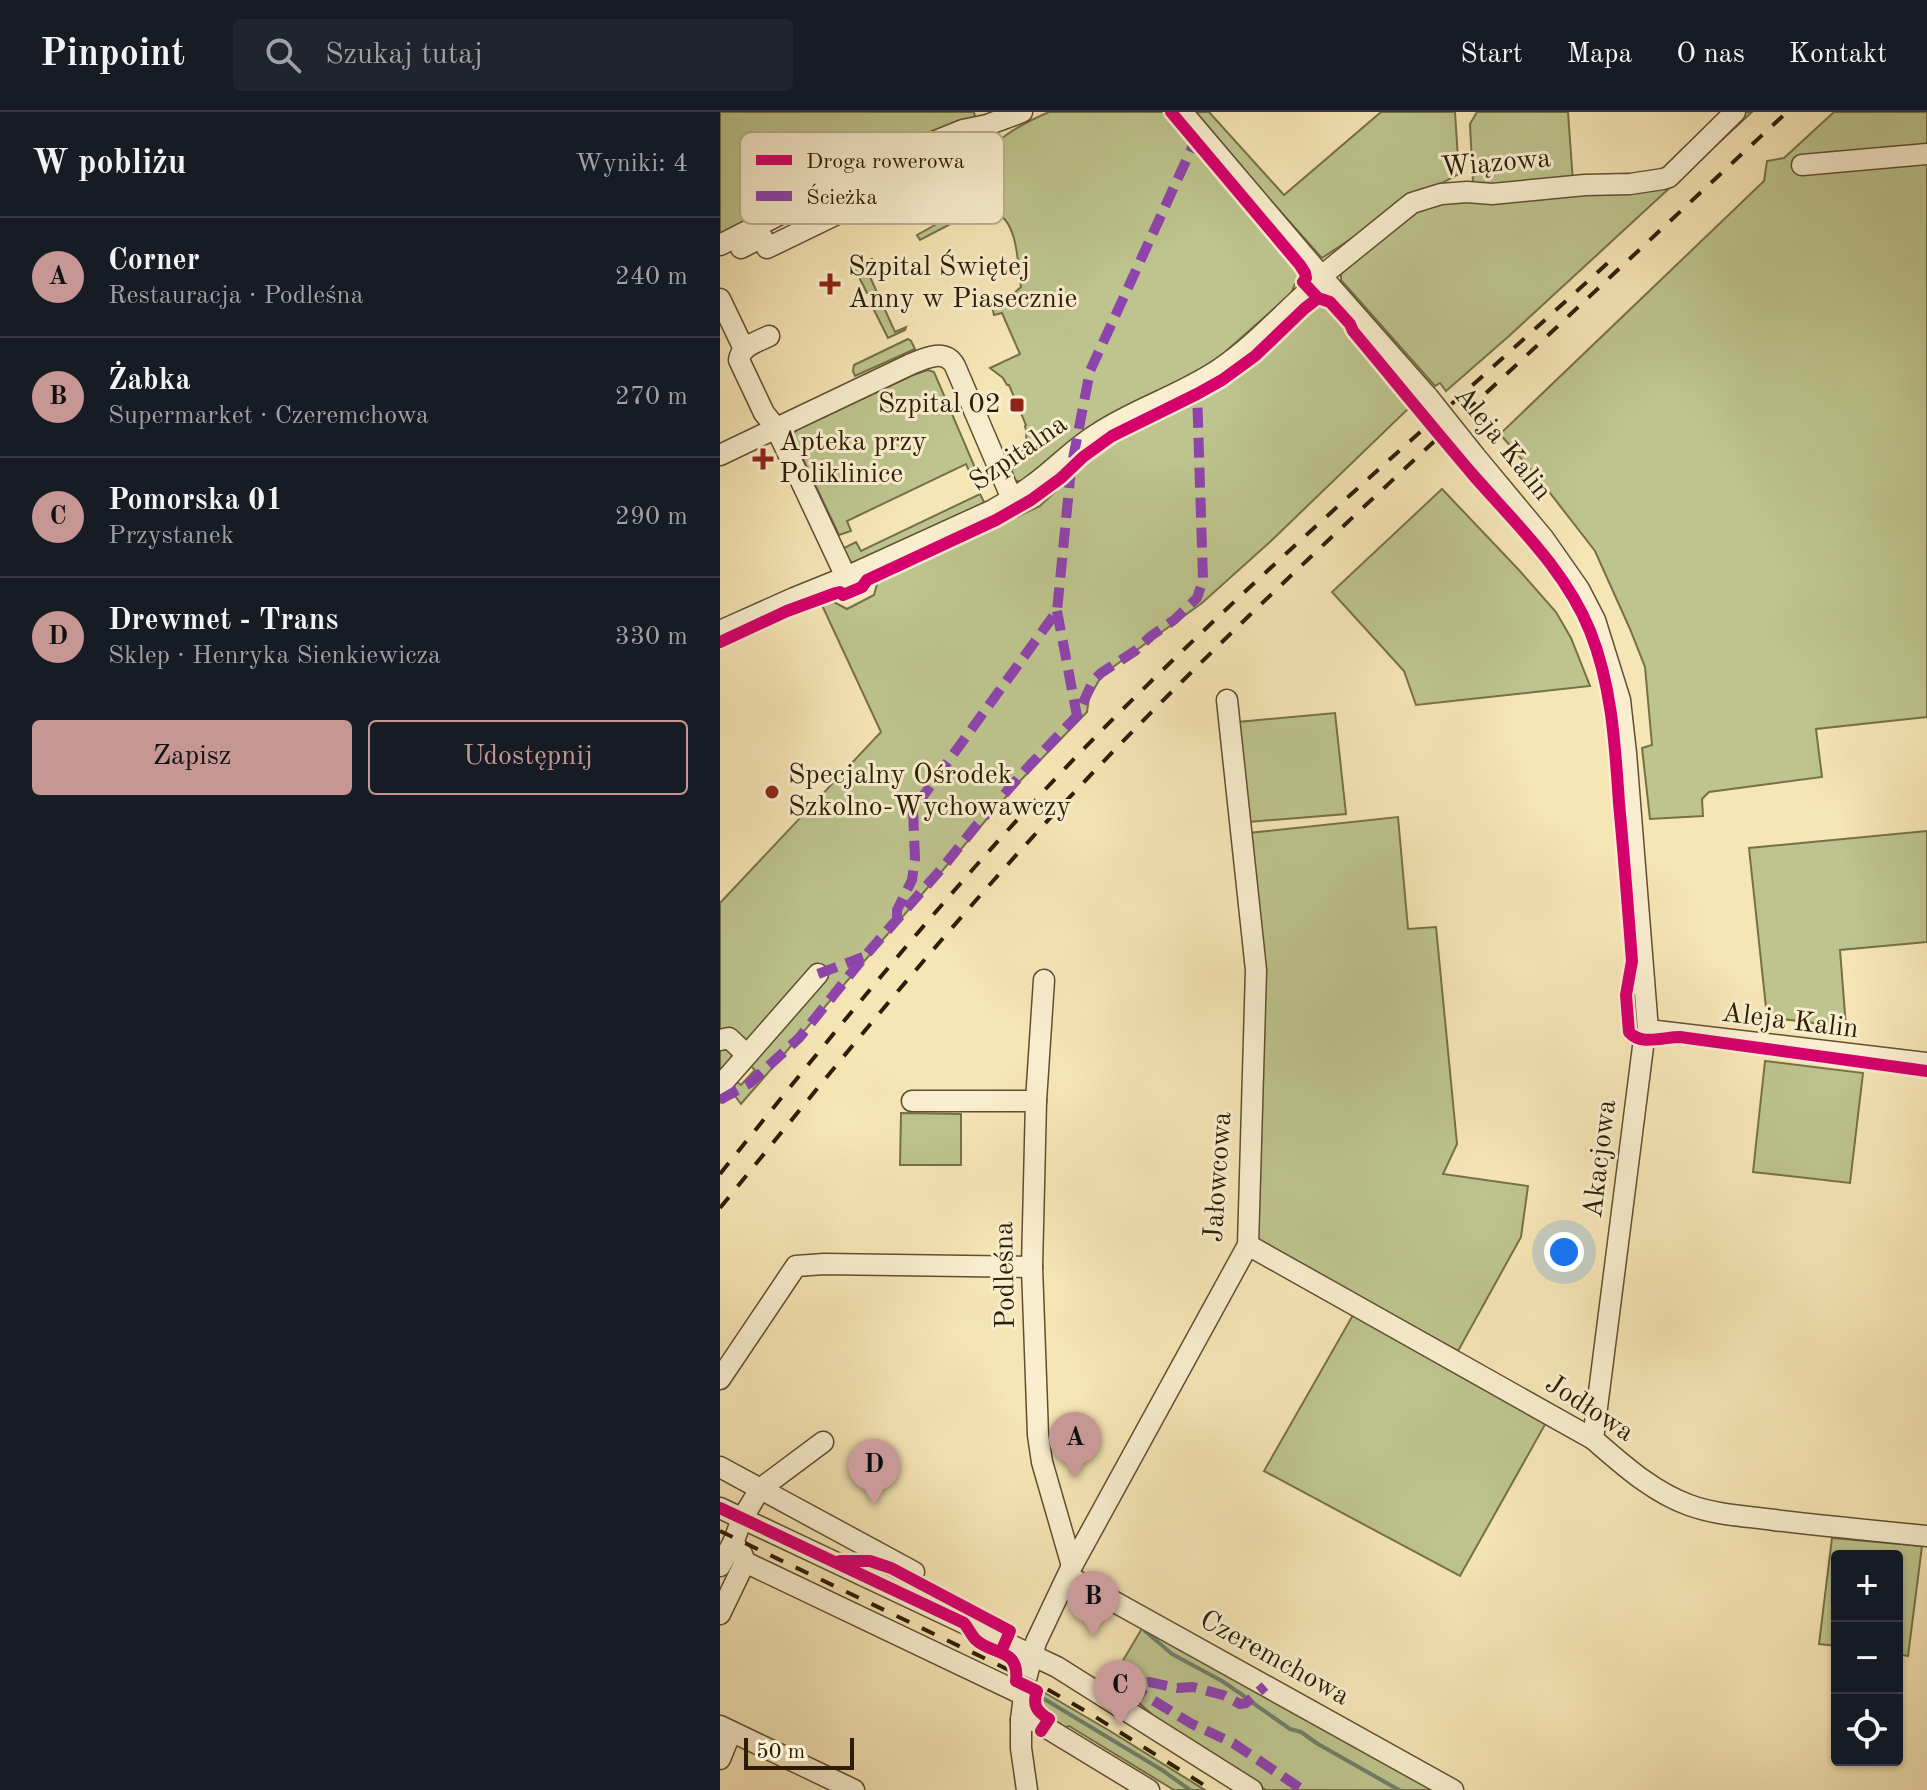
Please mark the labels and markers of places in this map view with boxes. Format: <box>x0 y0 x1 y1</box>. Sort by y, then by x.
place label: Szpital Świętej Anny w Piasecznie <box>848 249 1077 314</box>
marker: Szpital Świętej Anny w Piasecznie <box>819 273 841 295</box>
place label: Szpital 02 <box>878 391 1001 419</box>
marker: Szpital 02 <box>1008 396 1026 414</box>
place label: Apteka przy Poliklinice <box>779 429 927 489</box>
marker: Apteka przy Poliklinice <box>754 450 772 468</box>
place label: Specjalny Ośrodek Szkolno-Wychowawczy <box>788 762 1071 822</box>
marker: Specjalny Ośrodek Szkolno-Wychowawczy <box>763 783 781 801</box>
pin: A <box>1049 1412 1101 1478</box>
pin: D <box>848 1439 900 1505</box>
pin: B <box>1067 1571 1119 1637</box>
pin: C <box>1094 1660 1146 1726</box>

